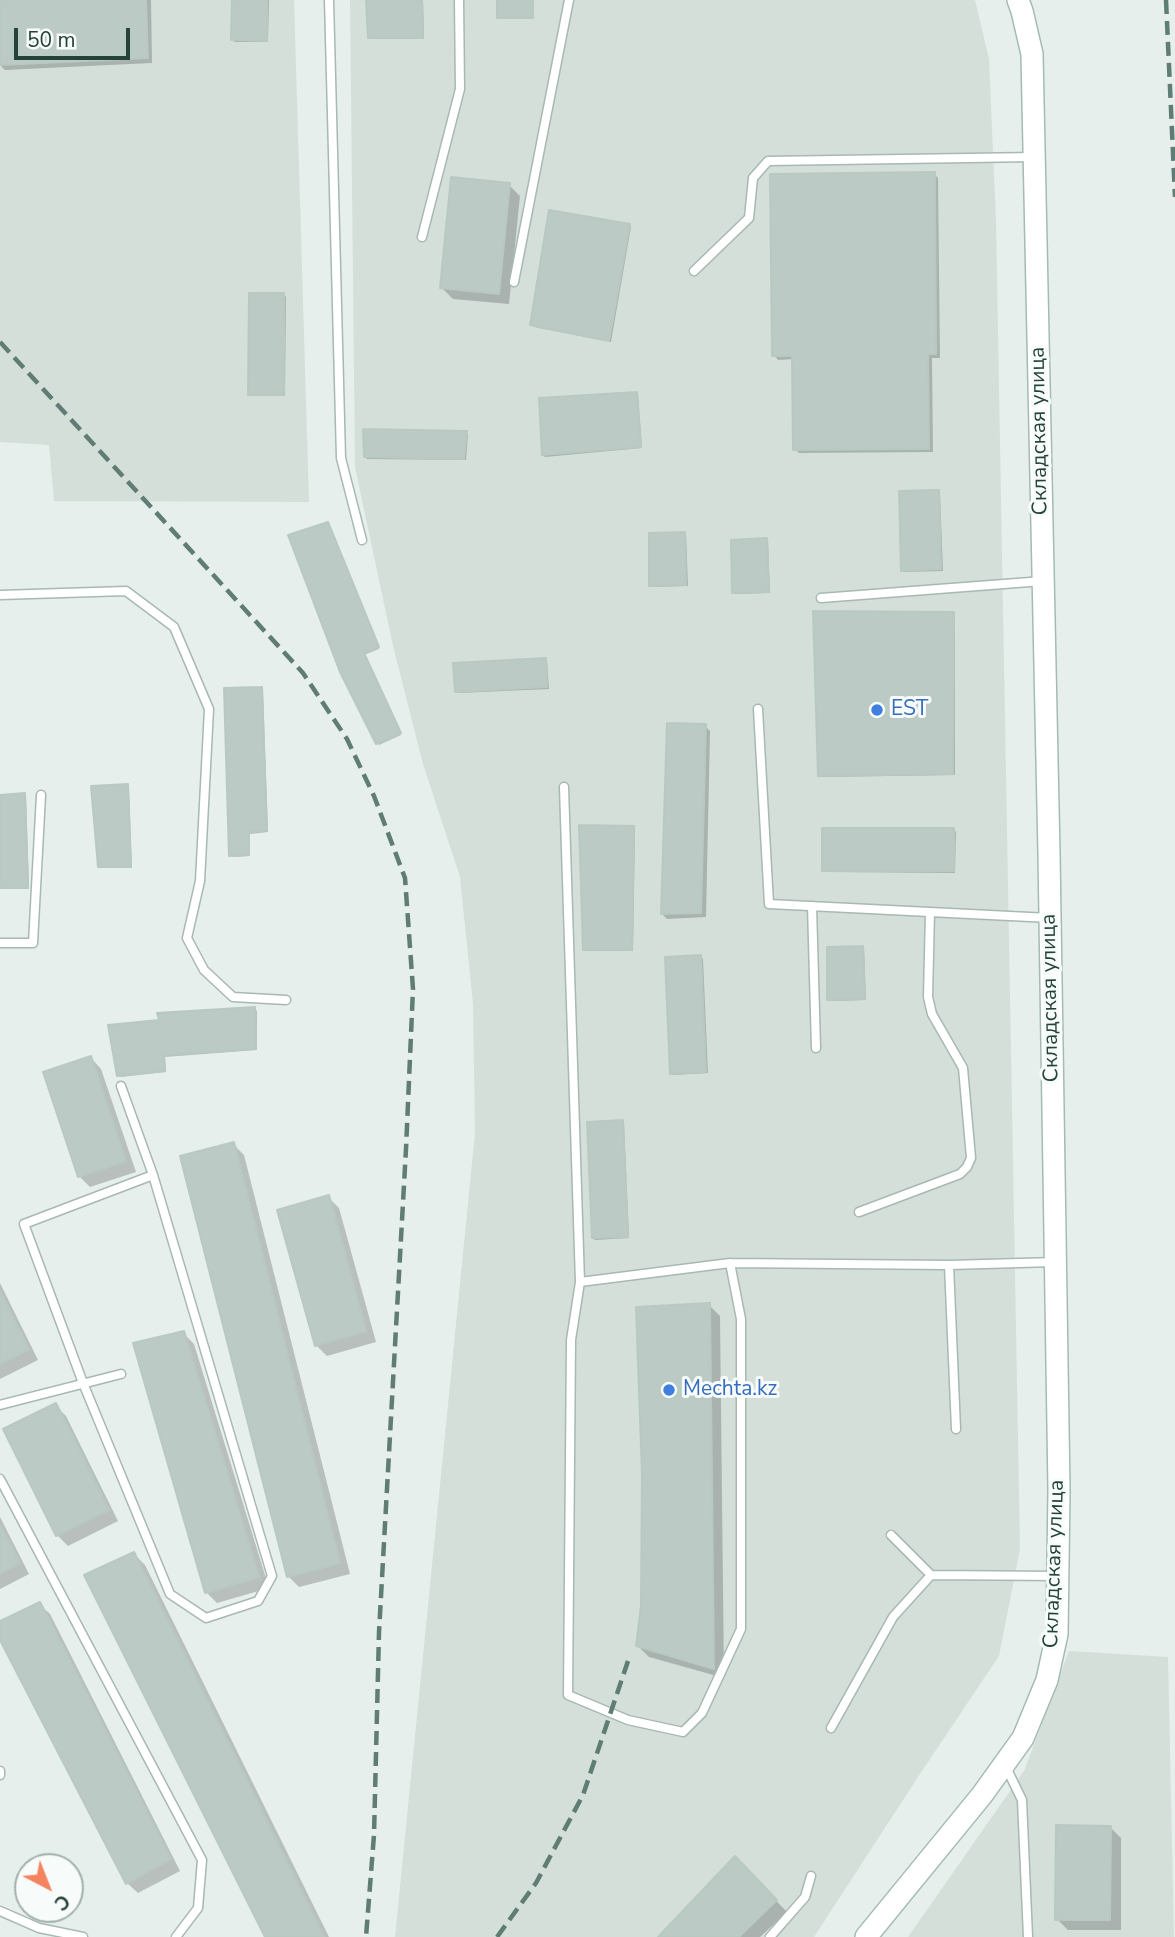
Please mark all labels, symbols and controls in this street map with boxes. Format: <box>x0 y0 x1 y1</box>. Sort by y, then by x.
scale bar <box>18 14 133 58</box>
text: 50 m <box>27 26 76 54</box>
street label: Складская улица <box>1026 347 1054 515</box>
place label: EST <box>891 697 928 723</box>
marker: EST <box>869 702 885 718</box>
street label: Складская улица <box>1037 914 1065 1082</box>
place label: Mechta.kz <box>683 1377 777 1403</box>
marker: Mechta.kz <box>661 1382 677 1398</box>
street label: Складская улица <box>1039 1479 1071 1649</box>
north arrow <box>14 1853 84 1923</box>
text: С <box>48 1888 75 1916</box>

